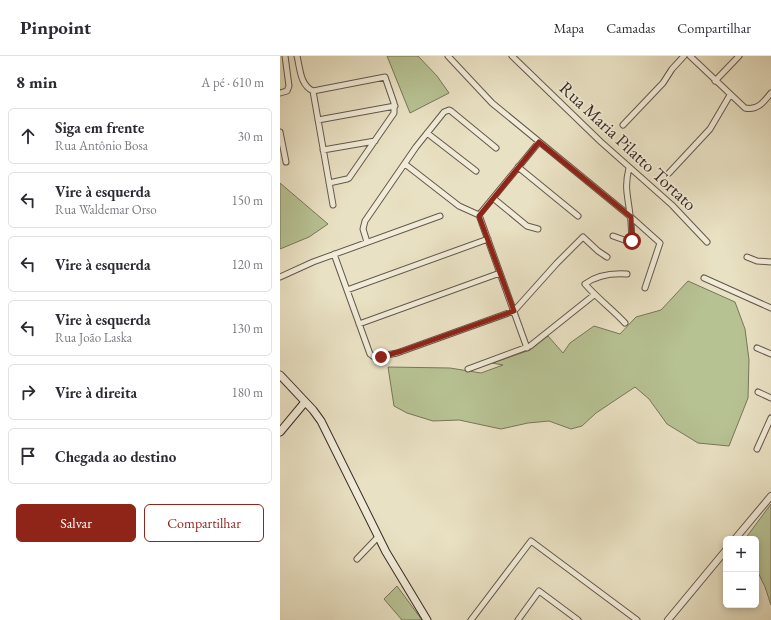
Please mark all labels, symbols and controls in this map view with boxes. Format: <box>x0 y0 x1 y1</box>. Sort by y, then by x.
text: Pinpoint <box>20 15 91 40</box>
text: Mapa <box>554 19 584 37</box>
text: Camadas <box>606 19 655 37</box>
text: Compartilhar <box>677 19 751 37</box>
text: 8 min <box>16 71 57 93</box>
text: A pé · 610 m <box>201 74 264 91</box>
street label: Rua Maria Pilatto Tortato <box>555 76 702 215</box>
text: Siga em frente <box>55 118 144 137</box>
icon: ahead <box>17 125 39 147</box>
text: 30 m <box>238 128 263 145</box>
text: Rua Antônio Bosa <box>55 137 148 154</box>
text: Vire à esquerda <box>55 182 151 201</box>
icon: left <box>17 189 39 211</box>
text: 150 m <box>232 192 263 209</box>
text: Rua Waldemar Orso <box>55 201 157 218</box>
route start <box>623 232 641 250</box>
icon: left <box>17 253 39 275</box>
text: Vire à esquerda <box>55 255 151 274</box>
text: 120 m <box>232 256 263 273</box>
text: Vire à esquerda <box>55 310 151 329</box>
icon: left <box>17 317 39 339</box>
text: 130 m <box>232 320 263 337</box>
text: Rua João Laska <box>55 329 132 346</box>
route end <box>372 348 390 366</box>
icon: right <box>17 381 39 403</box>
text: Vire à direita <box>55 383 137 402</box>
text: 180 m <box>232 384 263 401</box>
icon: arrive <box>17 445 39 467</box>
text: Chegada ao destino <box>55 447 176 466</box>
button: Salvar <box>16 504 136 542</box>
button: Compartilhar <box>144 504 264 542</box>
map controls <box>723 536 759 608</box>
button: + <box>723 536 759 572</box>
button: − <box>723 572 759 608</box>

